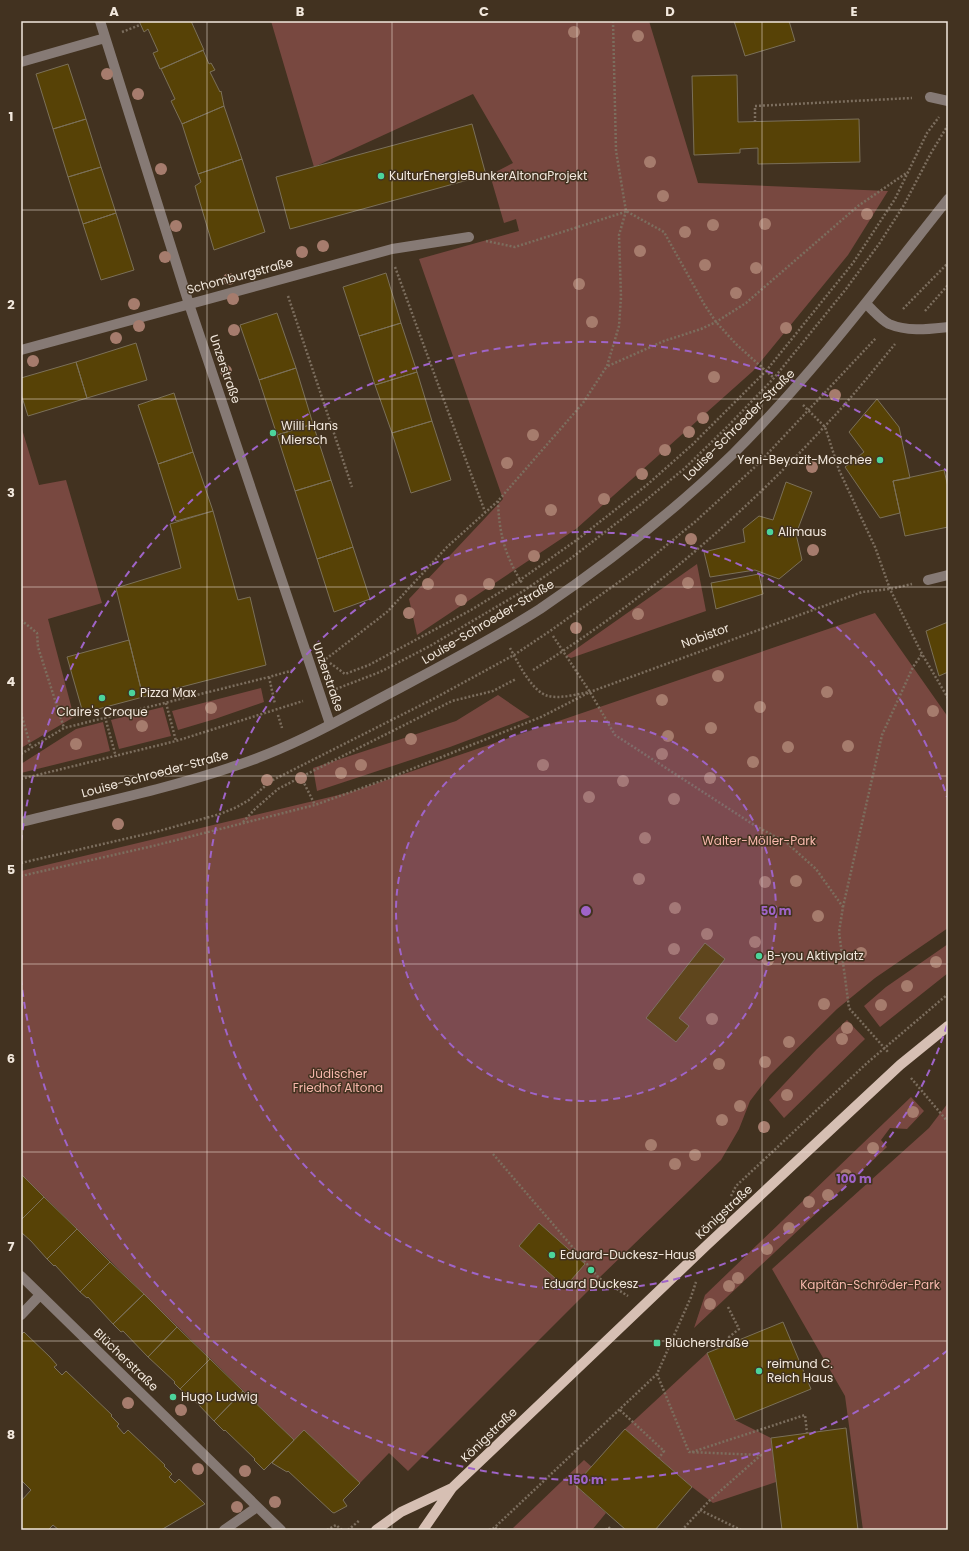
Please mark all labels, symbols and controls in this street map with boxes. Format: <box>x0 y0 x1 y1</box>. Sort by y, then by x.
text: A <box>109 2 119 21</box>
text: B <box>296 2 305 21</box>
text: C <box>479 2 489 21</box>
text: D <box>665 2 675 21</box>
text: E <box>850 2 858 21</box>
text: 1 <box>9 107 13 126</box>
place label: KulturEnergieBunkerAltonaProjekt <box>389 167 587 184</box>
marker: KulturEnergieBunkerAltonaProjekt <box>376 171 386 181</box>
street label: Schomburgstraße <box>185 253 295 298</box>
text: 2 <box>7 295 15 314</box>
street label: Unzerstraße <box>206 332 245 406</box>
street label: Louise-Schroeder-Straße <box>679 365 798 484</box>
place label: Willi Hans Miersch <box>281 417 338 448</box>
marker: Willi Hans Miersch <box>268 428 278 438</box>
place label: Yeni-Beyazit-Moschee <box>737 451 872 468</box>
marker: Yeni-Beyazit-Moschee <box>875 455 885 465</box>
text: 3 <box>7 483 15 502</box>
place label: Alimaus <box>778 523 826 540</box>
marker: Alimaus <box>765 527 775 537</box>
street label: Louise-Schroeder-Straße <box>418 575 557 668</box>
street label: Nobistor <box>678 619 732 652</box>
street label: Unzerstraße <box>309 640 348 714</box>
text: 4 <box>7 672 16 691</box>
place label: Pizza Max <box>140 684 197 701</box>
marker: Pizza Max <box>127 688 137 698</box>
marker: Claire's Croque <box>97 693 107 703</box>
place label: Claire's Croque <box>56 703 148 720</box>
street label: Louise-Schroeder-Straße <box>79 746 230 801</box>
park label: Walter-Möller-Park <box>702 832 817 849</box>
text: 5 <box>7 860 15 879</box>
text: 50 m <box>761 902 792 919</box>
centre of rings <box>579 904 593 918</box>
place label: B-you Aktivplatz <box>767 947 864 964</box>
marker: B-you Aktivplatz <box>754 951 764 961</box>
text: 6 <box>7 1049 15 1068</box>
park label: Jüdischer Friedhof Altona <box>293 1065 383 1096</box>
text: 100 m <box>836 1170 872 1187</box>
street label: Königstraße <box>691 1181 756 1243</box>
text: 7 <box>8 1237 15 1256</box>
place label: Eduard-Duckesz-Haus <box>560 1246 695 1263</box>
marker: Eduard-Duckesz-Haus <box>547 1250 557 1260</box>
marker: Eduard Duckesz <box>586 1265 596 1275</box>
place label: Eduard Duckesz <box>544 1275 638 1292</box>
park label: Kapitän-Schröder-Park <box>800 1276 941 1293</box>
street label: Blücherstraße <box>90 1324 162 1395</box>
place label: Blücherstraße <box>665 1334 749 1351</box>
marker: Blücherstraße <box>652 1338 662 1348</box>
place label: reimund C. Reich Haus <box>767 1355 833 1386</box>
marker: reimund C. Reich Haus <box>754 1366 764 1376</box>
place label: Hugo Ludwig <box>181 1388 258 1405</box>
marker: Hugo Ludwig <box>168 1392 178 1402</box>
street label: Königstraße <box>457 1403 521 1466</box>
text: 8 <box>7 1425 15 1444</box>
text: 150 m <box>568 1471 604 1488</box>

